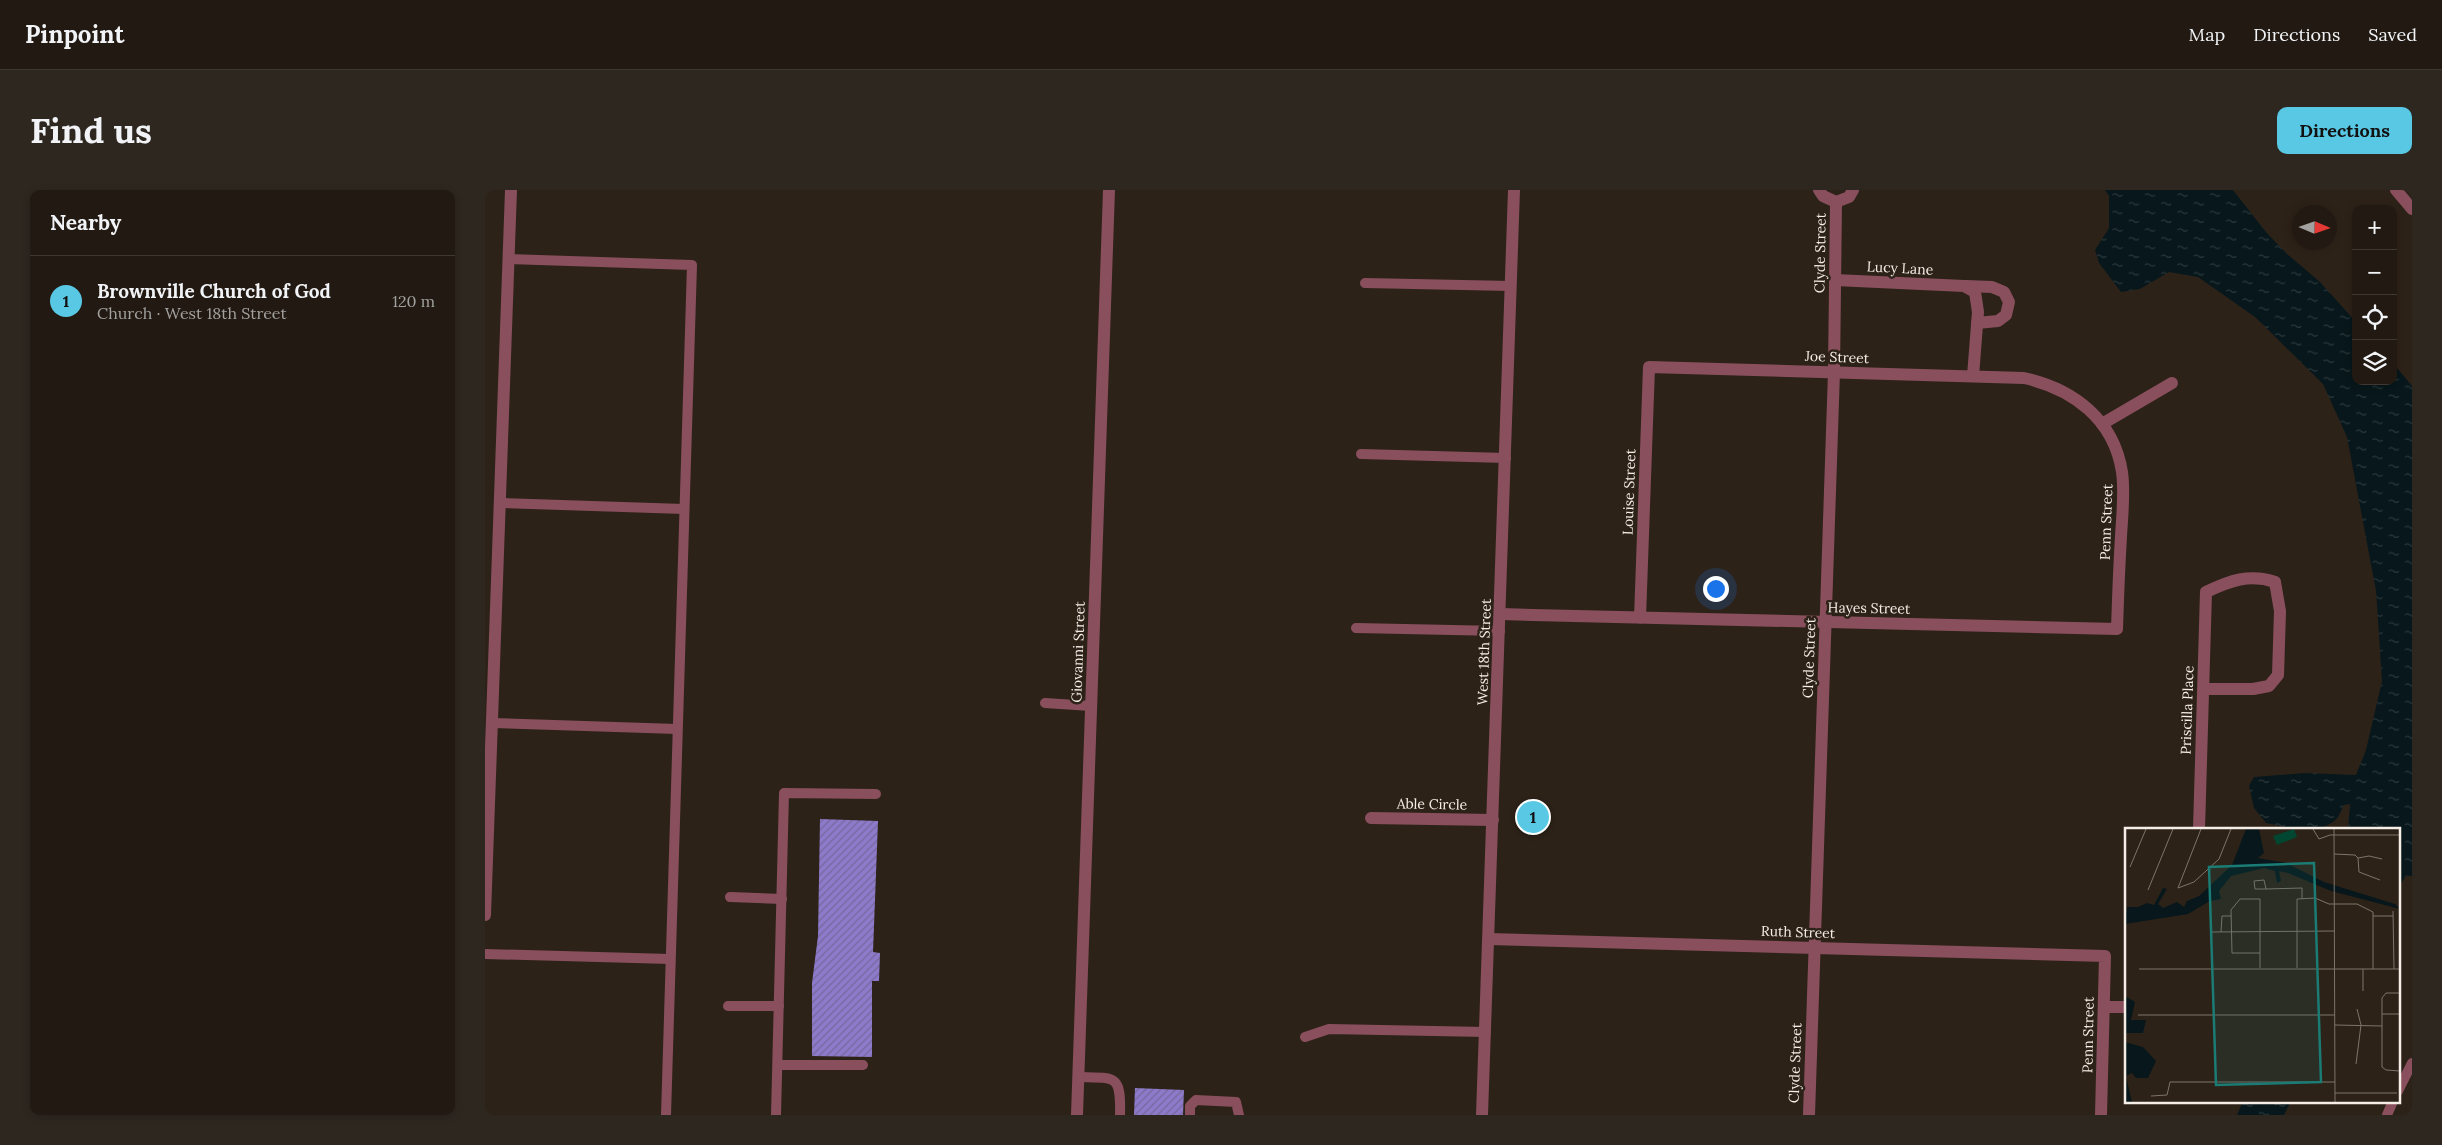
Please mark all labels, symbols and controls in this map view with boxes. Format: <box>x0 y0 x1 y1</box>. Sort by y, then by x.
text: Pinpoint <box>25 19 124 50</box>
text: Map <box>2189 23 2225 46</box>
text: Directions <box>2253 23 2340 46</box>
text: Saved <box>2368 23 2417 46</box>
button: Directions <box>2277 107 2412 154</box>
text: Find us <box>30 108 152 153</box>
north arrow <box>2292 205 2337 250</box>
map controls <box>2352 205 2397 385</box>
button: + <box>2352 205 2397 250</box>
text: Nearby <box>50 209 121 236</box>
street label: Clyde Street <box>1810 212 1830 293</box>
button: − <box>2352 250 2397 295</box>
street label: Lucy Lane <box>1866 257 1934 279</box>
text: Brownville Church of God <box>97 279 331 303</box>
text: 1 <box>63 291 69 311</box>
text: 120 m <box>392 291 435 311</box>
button: locate <box>2352 295 2397 340</box>
text: Church · West 18th Street <box>97 303 287 323</box>
button: layers <box>2352 340 2397 385</box>
street label: Joe Street <box>1804 347 1870 367</box>
street label: Louise Street <box>1619 448 1640 535</box>
street label: Penn Street <box>2096 483 2116 560</box>
your location <box>1703 576 1729 602</box>
street label: West 18th Street <box>1473 598 1495 706</box>
street label: Hayes Street <box>1828 598 1911 618</box>
street label: Giovanni Street <box>1067 601 1089 703</box>
street label: Clyde Street <box>1799 617 1819 698</box>
street label: Priscilla Place <box>2176 665 2198 755</box>
street label: Able Circle <box>1396 794 1468 814</box>
pin: 1 <box>1517 798 1549 836</box>
inset map <box>2125 828 2399 1102</box>
street label: Ruth Street <box>1761 922 1836 942</box>
street label: Penn Street <box>2078 996 2098 1073</box>
street label: Clyde Street <box>1785 1022 1805 1103</box>

